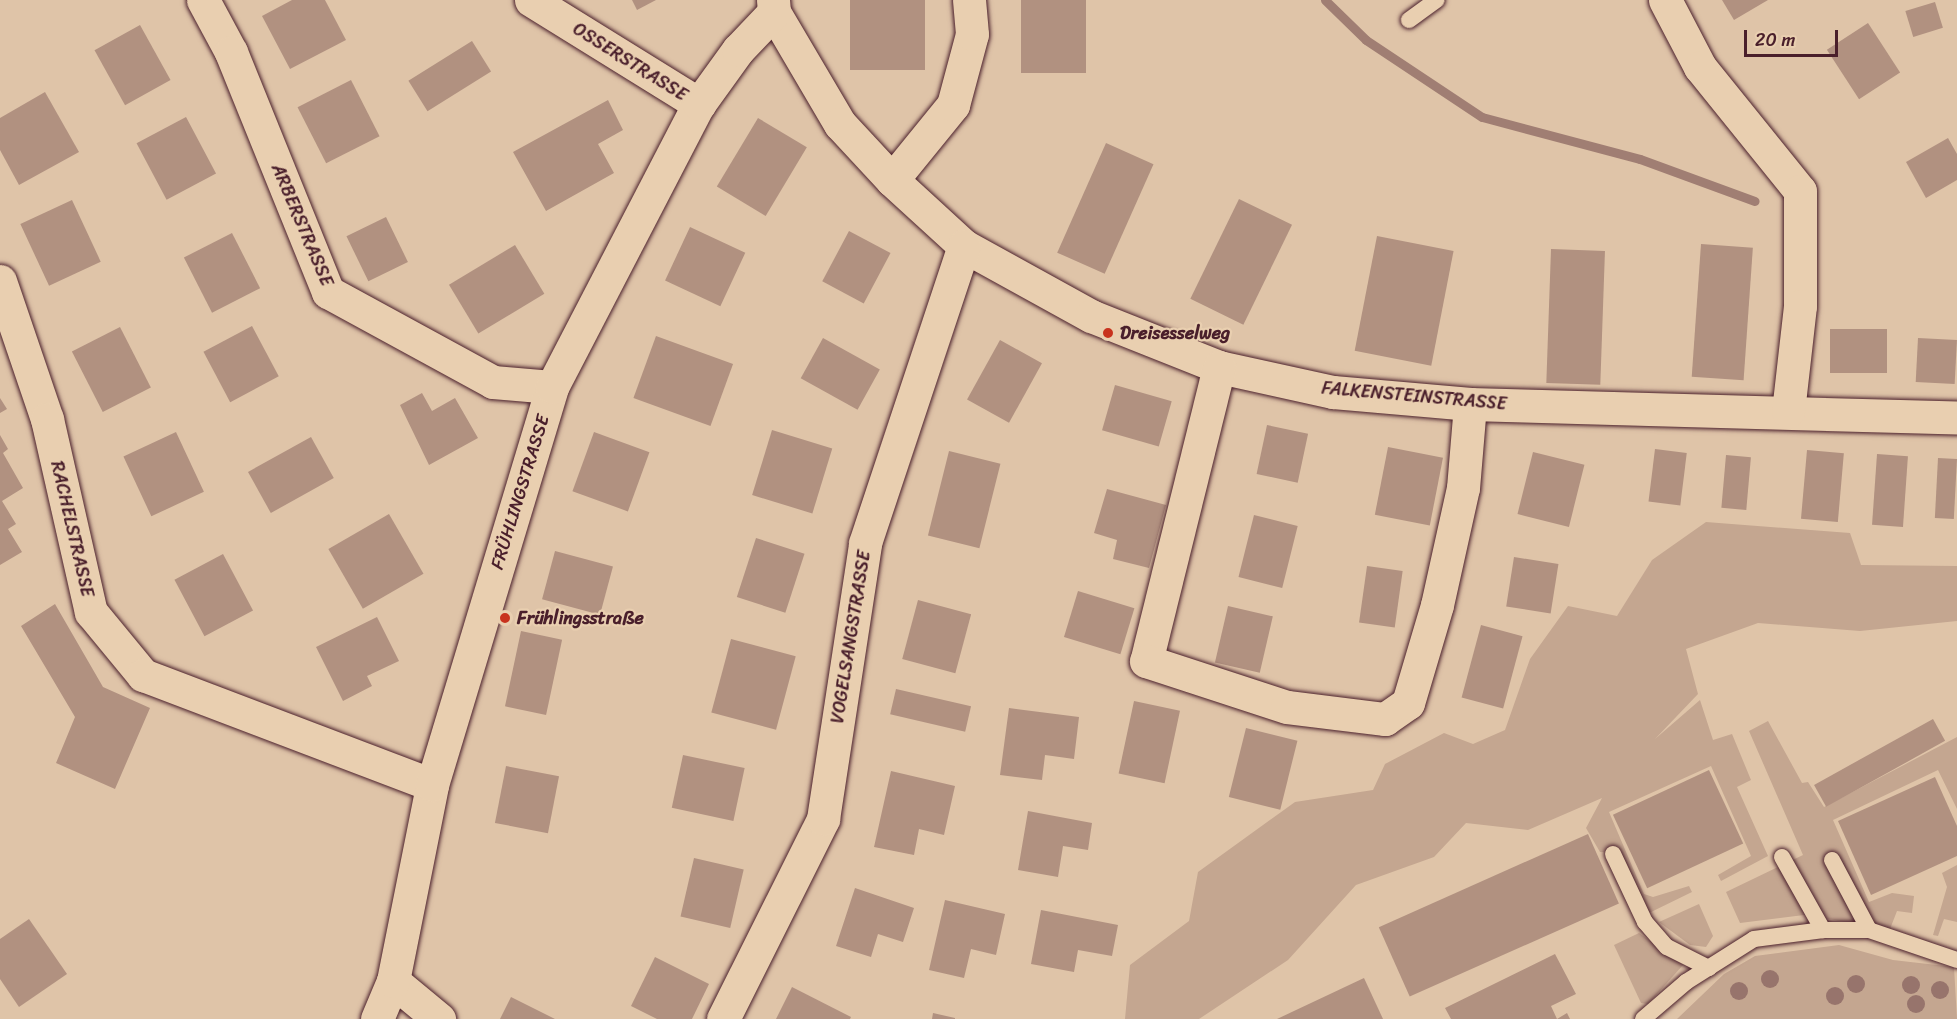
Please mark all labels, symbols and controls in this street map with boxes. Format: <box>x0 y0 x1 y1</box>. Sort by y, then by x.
street label: OSSERSTRASSE <box>569 18 691 106</box>
scale bar <box>1747 18 1842 56</box>
text: 20 m <box>1755 24 1795 56</box>
street label: ARBERSTRASSE <box>266 161 338 289</box>
place label: Dreisesselweg <box>1120 322 1230 344</box>
marker: Dreisesselweg <box>1101 326 1115 340</box>
street label: FALKENSTEINSTRASSE <box>1321 377 1507 415</box>
street label: FRÜHLINGSTRASSE <box>486 412 554 572</box>
street label: RACHELSTRASSE <box>46 459 98 599</box>
street label: VOGELSANGSTRASSE <box>827 549 875 725</box>
place label: Frühlingsstraße <box>517 607 644 629</box>
marker: Frühlingsstraße <box>498 611 512 625</box>

